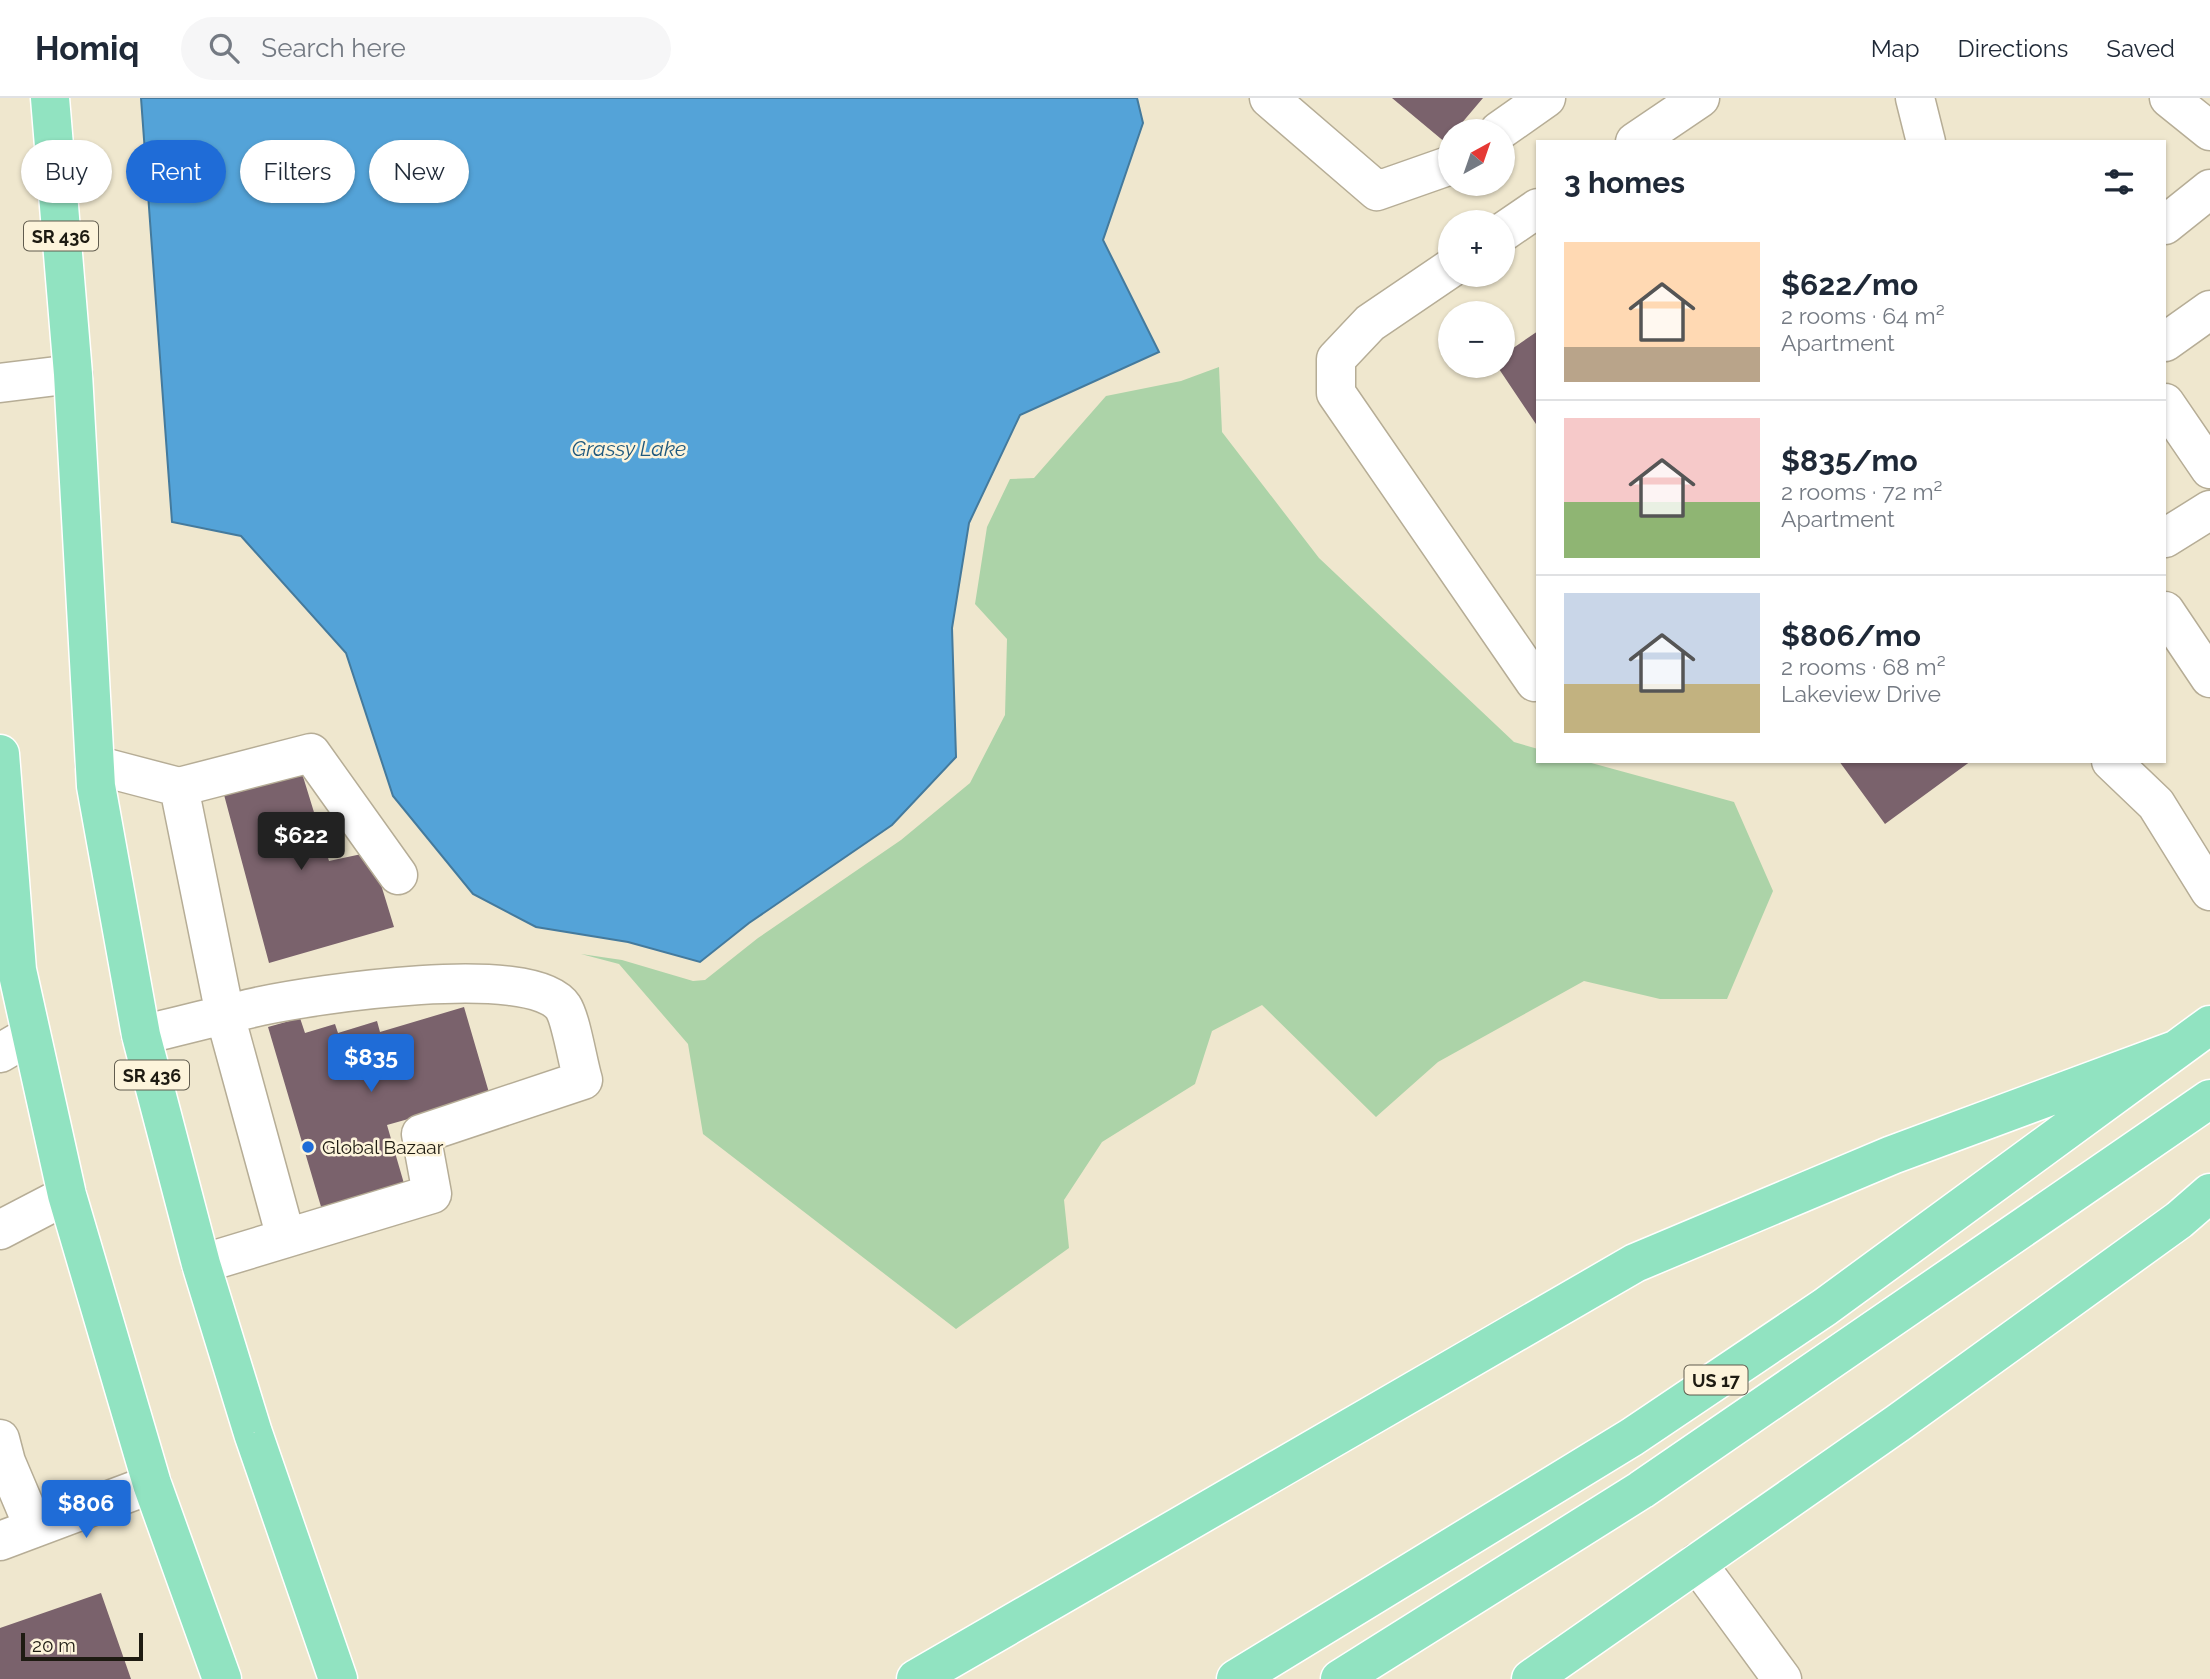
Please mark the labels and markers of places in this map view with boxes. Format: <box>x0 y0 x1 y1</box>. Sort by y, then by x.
pin: $622 <box>260 812 342 872</box>
pin: $835 <box>330 1034 412 1094</box>
place label: Global Bazaar <box>322 1136 444 1158</box>
marker: Global Bazaar <box>300 1139 316 1155</box>
pin: $806 <box>45 1480 127 1540</box>

